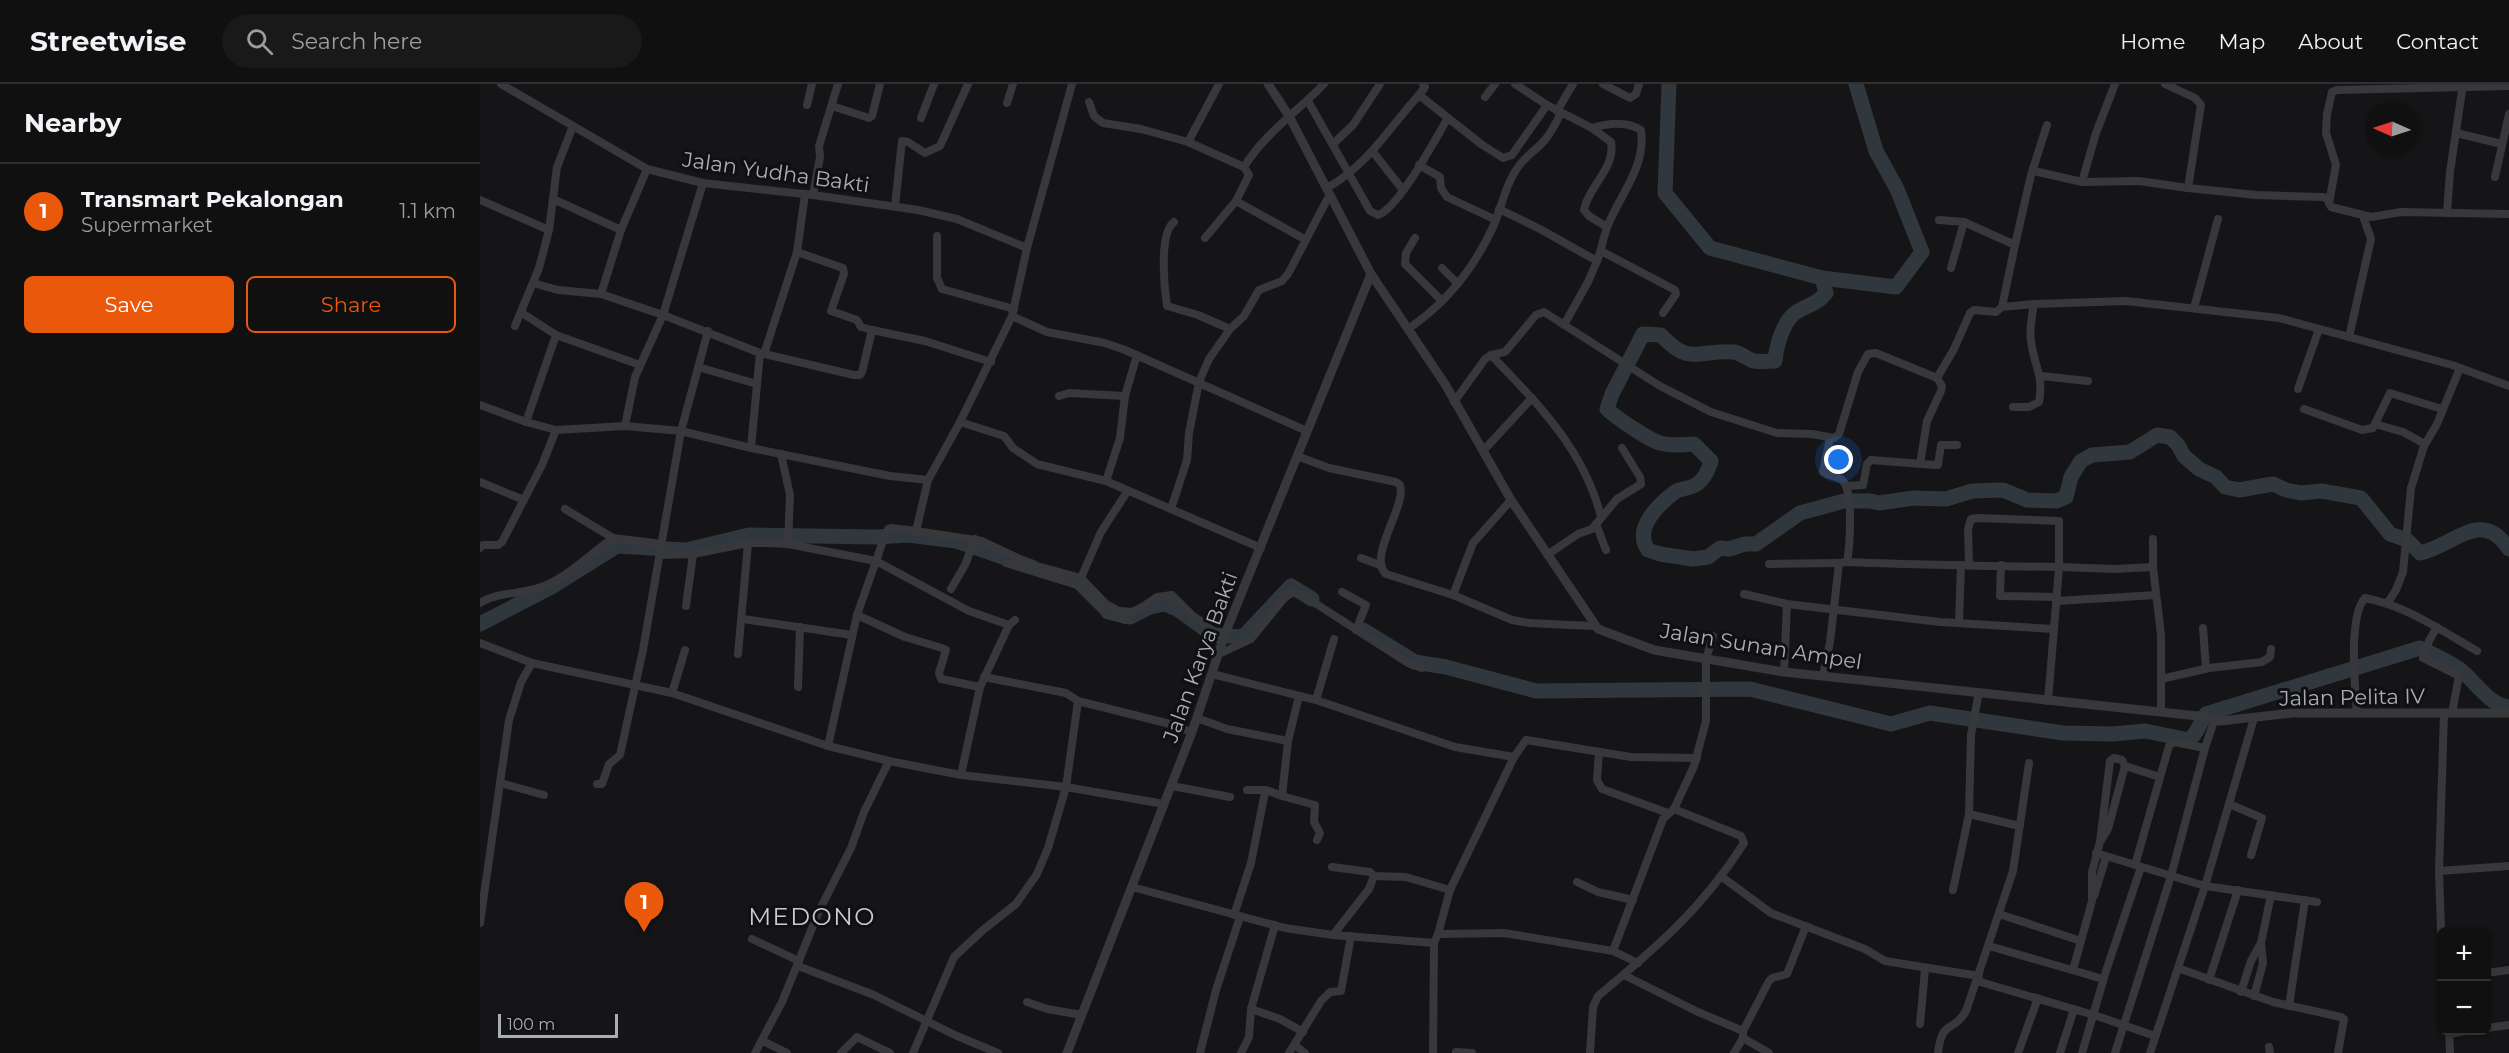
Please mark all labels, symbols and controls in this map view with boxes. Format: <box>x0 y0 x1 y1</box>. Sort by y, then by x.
search box <box>222 14 642 68</box>
text: Streetwise <box>30 24 186 58</box>
icon: search <box>243 25 276 58</box>
text: Search here <box>291 28 422 55</box>
text: Home <box>2120 29 2185 54</box>
text: Map <box>2218 29 2265 54</box>
text: About <box>2298 29 2363 54</box>
text: Contact <box>2396 29 2479 54</box>
north arrow <box>2365 102 2419 156</box>
text: Nearby <box>24 107 121 139</box>
street label: Jalan Yudha Bakti <box>680 146 871 198</box>
text: Transmart Pekalongan <box>81 186 344 213</box>
text: 1 <box>40 199 47 223</box>
text: 1.1 km <box>399 199 456 223</box>
text: Supermarket <box>81 213 213 237</box>
button: Save <box>24 276 234 333</box>
button: Share <box>246 276 456 333</box>
your location <box>1824 445 1853 474</box>
street label: Jalan Karya Bakti <box>1157 568 1242 747</box>
street label: Jalan Sunan Ampel <box>1657 618 1864 674</box>
street label: Jalan Pelita IV <box>2278 683 2426 711</box>
pin: 1 <box>624 882 664 932</box>
district label: MEDONO <box>748 902 876 931</box>
map controls <box>2437 927 2491 1035</box>
button: + <box>2437 927 2491 981</box>
button: − <box>2437 981 2491 1035</box>
scale bar <box>498 1011 618 1038</box>
text: 100 m <box>507 1015 555 1034</box>

